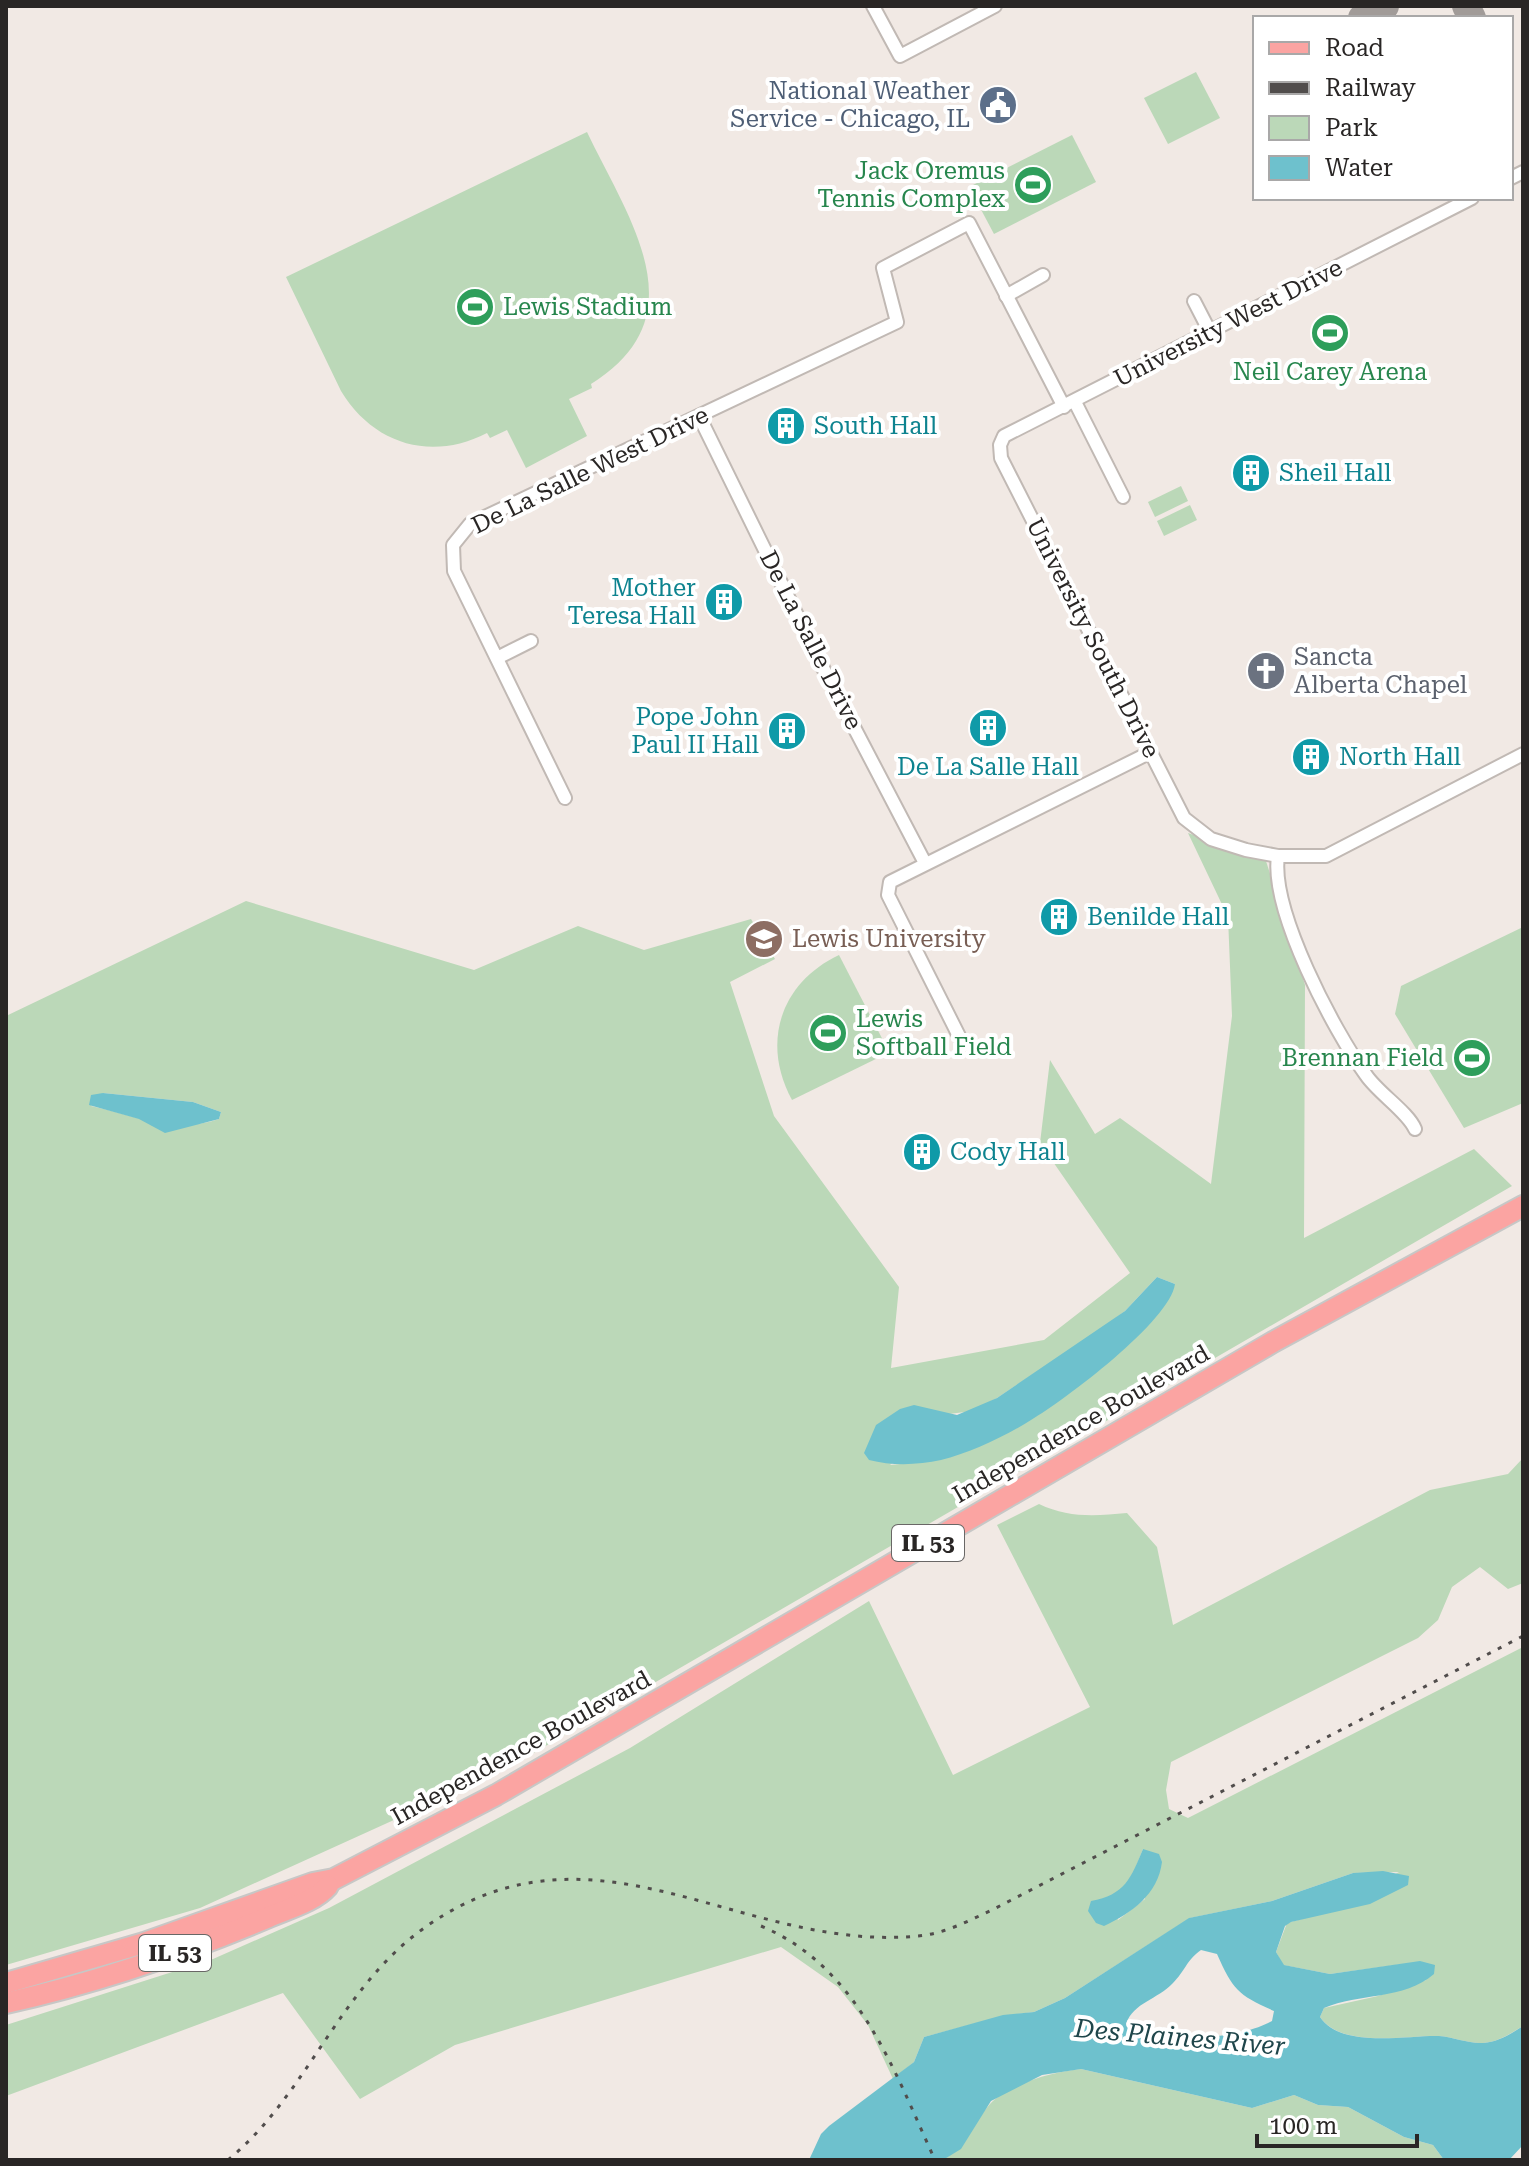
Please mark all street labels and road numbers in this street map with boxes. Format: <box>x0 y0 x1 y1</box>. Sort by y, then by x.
street label: University West Drive <box>1109 253 1347 393</box>
street label: De La Salle West Drive <box>467 400 713 540</box>
street label: University South Drive <box>1020 514 1166 762</box>
street label: De La Salle Drive <box>754 546 868 734</box>
street label: Independence Boulevard <box>948 1339 1214 1509</box>
road number: IL 53 <box>892 1525 964 1561</box>
street label: Independence Boulevard <box>387 1665 655 1831</box>
road number: IL 53 <box>139 1935 211 1971</box>

